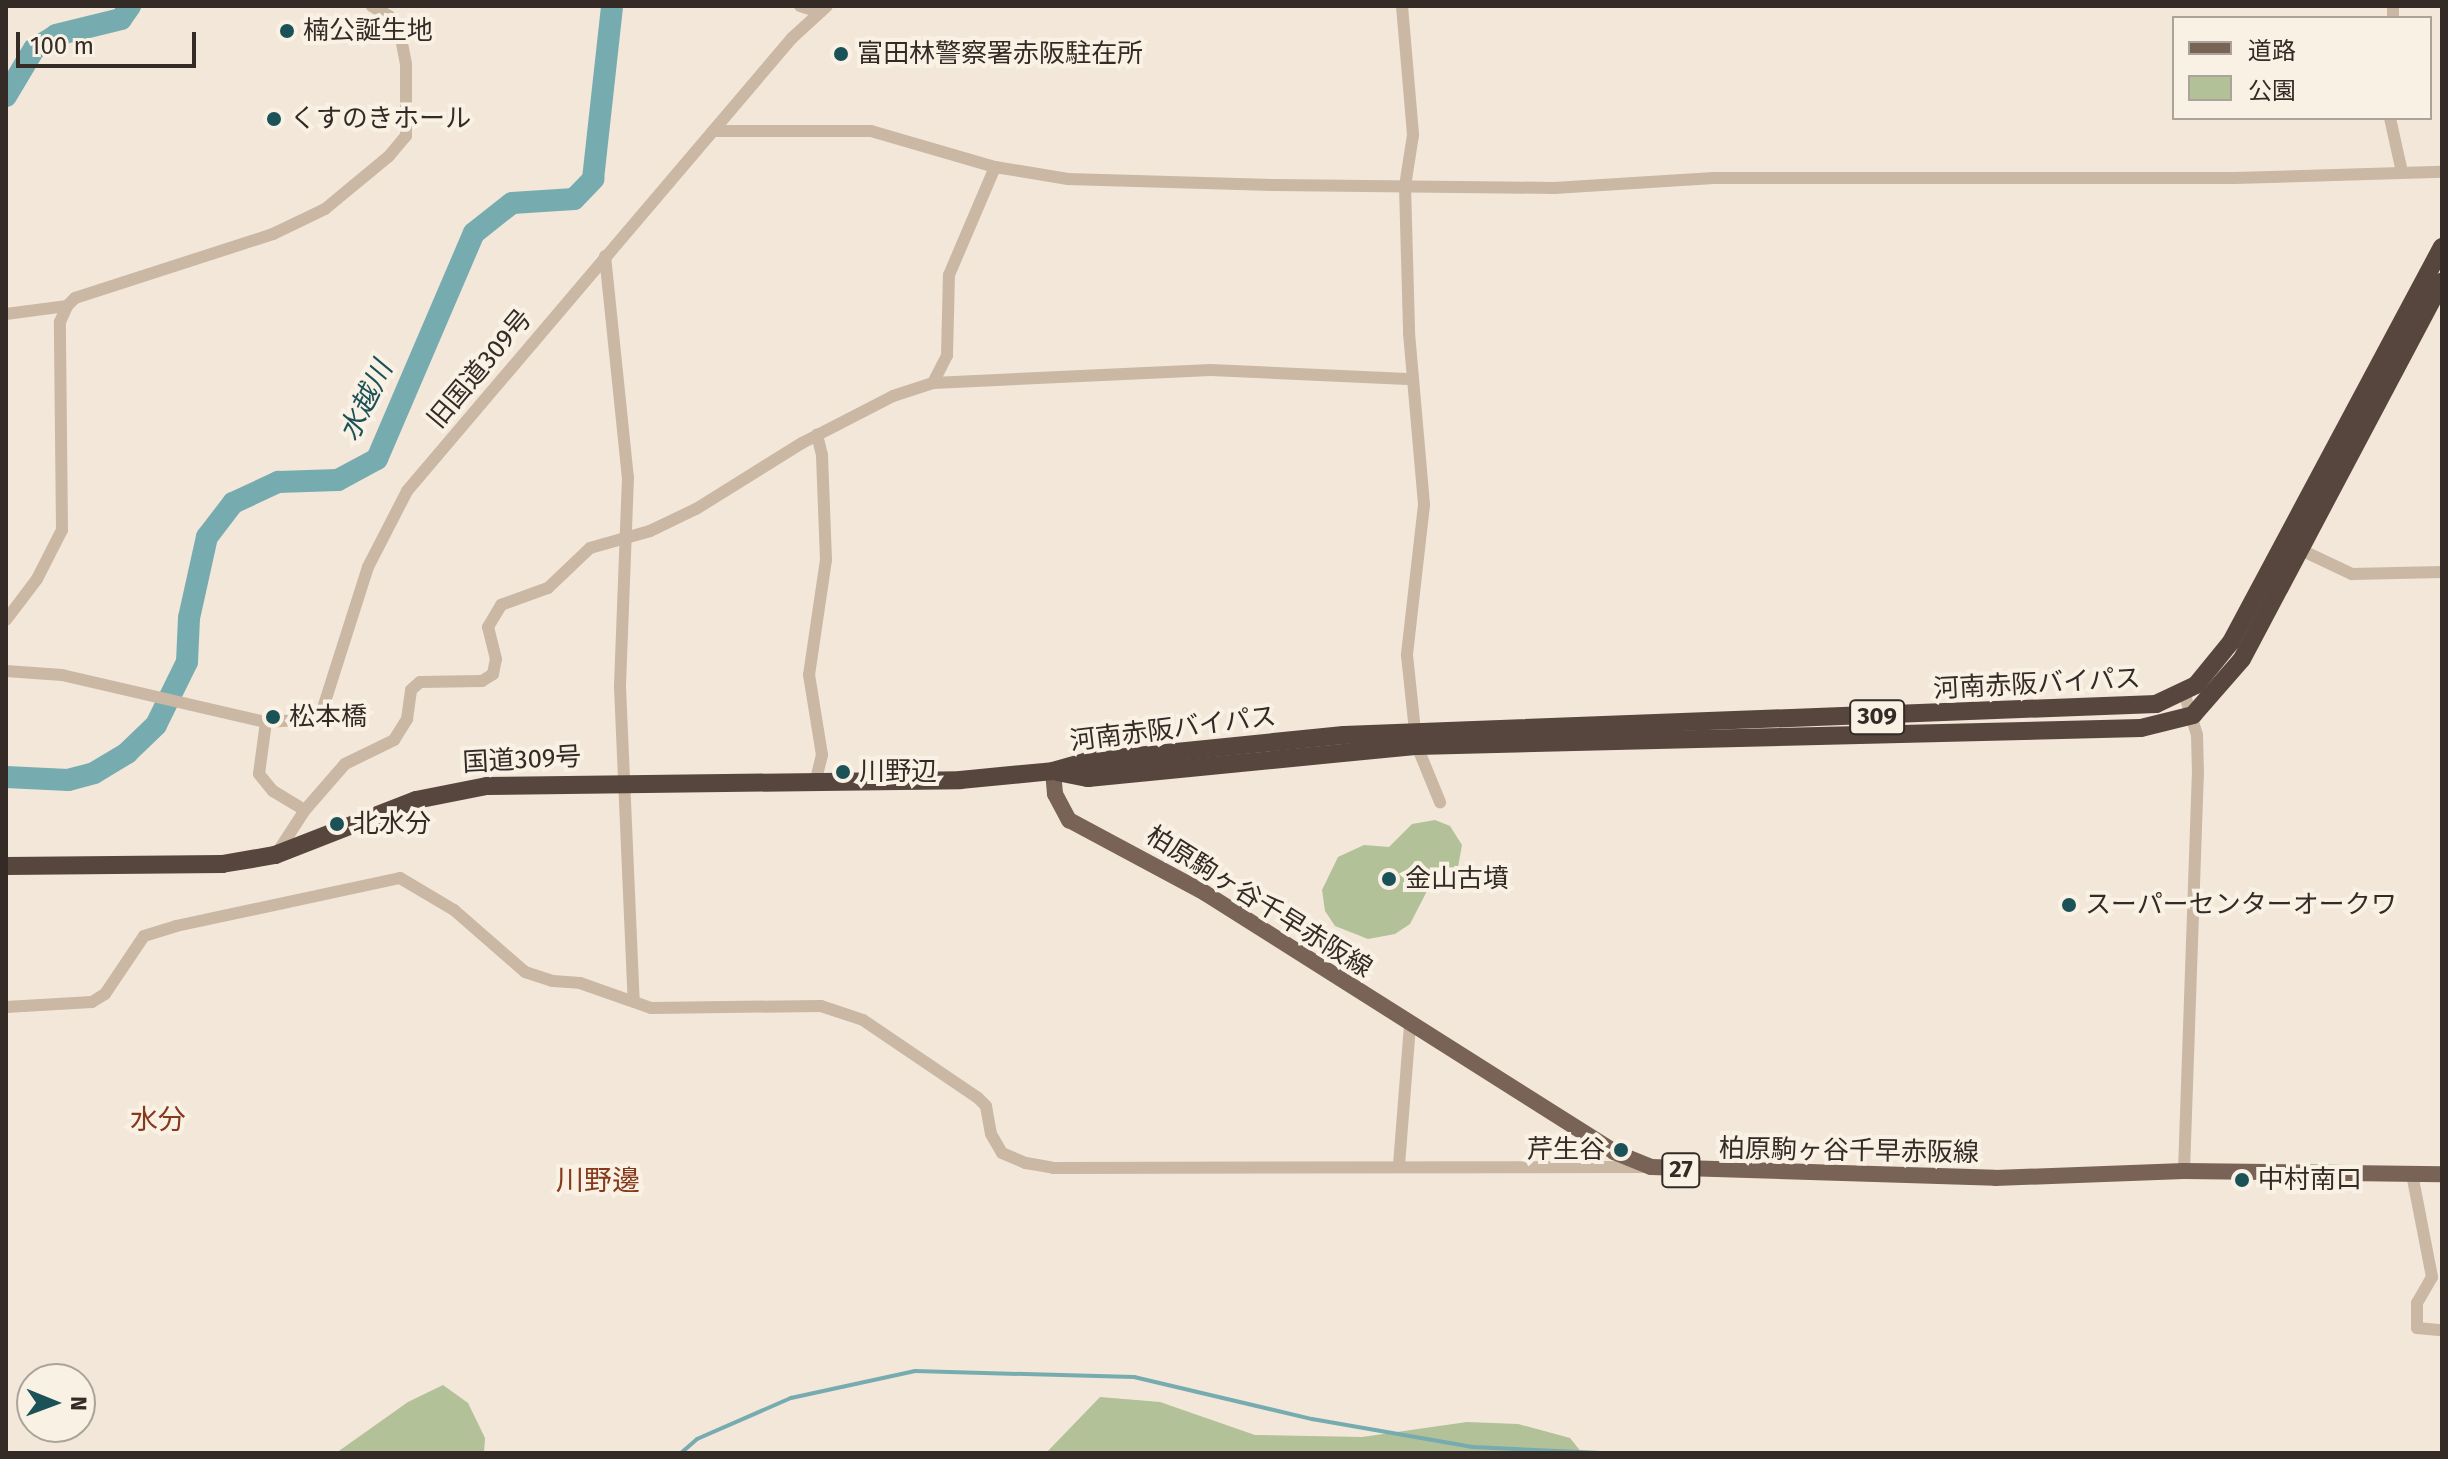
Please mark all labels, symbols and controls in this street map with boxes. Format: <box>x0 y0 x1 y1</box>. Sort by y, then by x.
place label: 楠公誕生地 <box>303 15 433 47</box>
scale bar <box>20 16 200 66</box>
legend <box>2172 16 2432 120</box>
marker: 楠公誕生地 <box>278 22 296 40</box>
text: 100 m <box>30 32 94 60</box>
text: 道路 <box>2248 37 2296 65</box>
place label: 富田林警察署赤阪駐在所 <box>857 38 1143 70</box>
marker: 富田林警察署赤阪駐在所 <box>832 45 850 63</box>
text: 公園 <box>2248 77 2296 105</box>
place label: くすのきホール <box>290 103 472 135</box>
marker: くすのきホール <box>265 110 283 128</box>
street label: 旧国道309号 <box>421 303 539 435</box>
water label: 水越川 <box>332 356 400 446</box>
street label: 河南赤阪バイパス <box>1932 663 2142 705</box>
road number: 309 <box>1849 697 1905 737</box>
place label: 松本橋 <box>289 701 367 733</box>
street label: 河南赤阪バイパス <box>1068 701 1278 757</box>
marker: 松本橋 <box>264 708 282 726</box>
street label: 国道309号 <box>462 741 582 779</box>
place label: 川野辺 <box>859 756 937 788</box>
marker: 川野辺 <box>834 763 852 781</box>
place label: 北水分 <box>353 808 431 840</box>
marker: 北水分 <box>328 815 346 833</box>
street label: 柏原駒ヶ谷千早赤阪線 <box>1140 820 1378 984</box>
place label: 金山古墳 <box>1405 863 1509 895</box>
marker: 金山古墳 <box>1380 870 1398 888</box>
place label: スーパーセンターオークワ <box>2085 889 2397 921</box>
marker: スーパーセンターオークワ <box>2060 896 2078 914</box>
district label: 水分 <box>130 1103 186 1137</box>
street label: 柏原駒ヶ谷千早赤阪線 <box>1719 1133 1979 1169</box>
place label: 芹生谷 <box>1527 1134 1605 1166</box>
marker: 芹生谷 <box>1612 1141 1630 1159</box>
road number: 27 <box>1661 1150 1701 1190</box>
district label: 川野邊 <box>556 1164 640 1198</box>
place label: 中村南口 <box>2258 1164 2362 1196</box>
marker: 中村南口 <box>2233 1171 2251 1189</box>
north arrow <box>16 1363 96 1443</box>
text: N <box>65 1396 92 1411</box>

